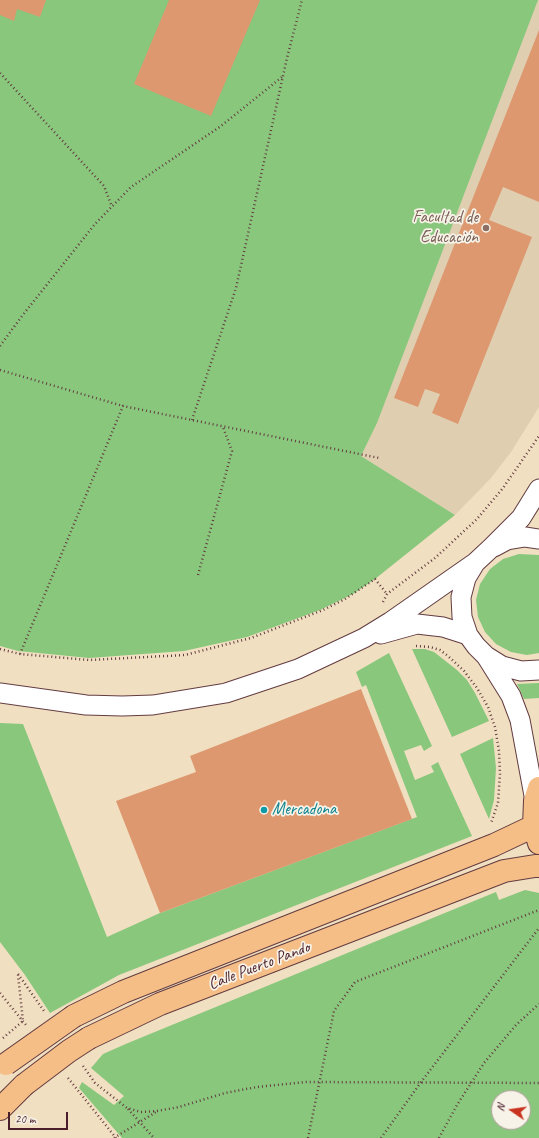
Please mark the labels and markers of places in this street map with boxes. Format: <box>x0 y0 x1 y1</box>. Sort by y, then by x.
place label: Facultad de Educación <box>413 208 478 248</box>
marker: Facultad de Educación <box>481 223 491 233</box>
place label: Mercadona <box>272 800 336 820</box>
marker: Mercadona <box>259 805 269 815</box>

